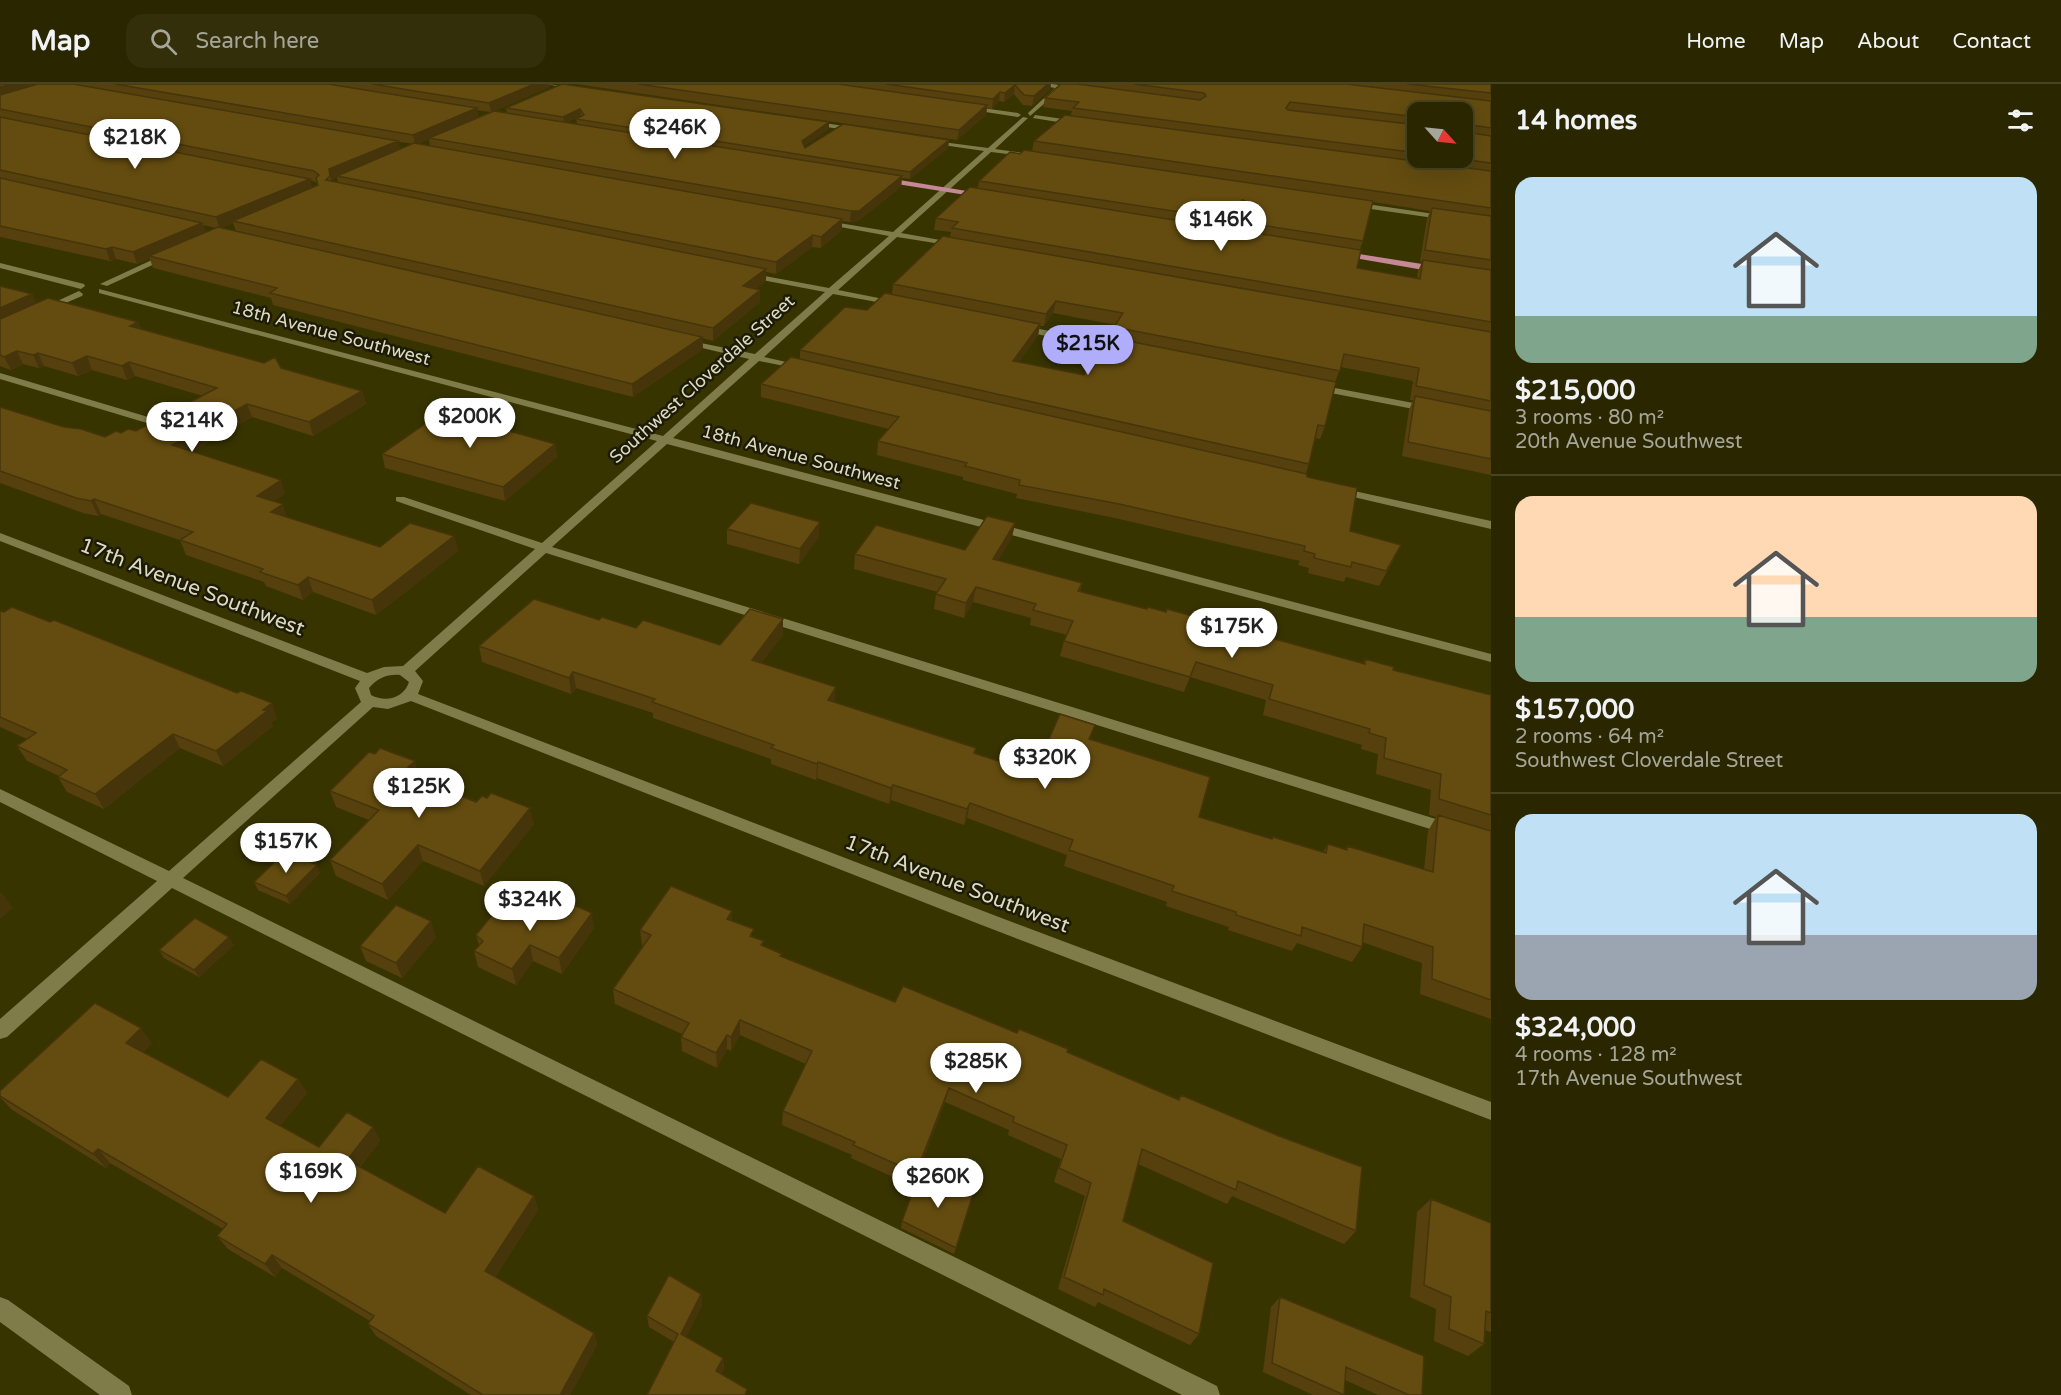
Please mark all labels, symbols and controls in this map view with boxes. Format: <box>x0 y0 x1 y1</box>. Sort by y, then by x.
search box <box>126 14 546 68</box>
text: Map <box>30 24 90 58</box>
icon: search <box>147 25 180 58</box>
text: Search here <box>195 28 319 54</box>
text: Home <box>1686 29 1746 54</box>
text: Map <box>1779 29 1824 54</box>
text: About <box>1857 29 1919 54</box>
text: Contact <box>1952 29 2031 54</box>
north arrow <box>1407 102 1473 168</box>
map controls <box>1407 102 1473 168</box>
icon: filters <box>2004 104 2037 137</box>
text: 14 homes <box>1515 105 1637 136</box>
pin: $246K <box>633 109 717 160</box>
text: $246K <box>643 116 707 140</box>
pin: $218K <box>93 119 177 170</box>
text: $218K <box>103 126 167 150</box>
pin: $146K <box>1179 201 1263 252</box>
text: $146K <box>1189 208 1253 232</box>
icon: home <box>1722 216 1830 324</box>
street label: Southwest Cloverdale Street <box>605 290 799 468</box>
street label: 18th Avenue Southwest <box>229 296 433 370</box>
pin: $215K <box>1046 325 1130 376</box>
text: $215K <box>1056 332 1120 356</box>
text: $215,000 <box>1515 375 1635 406</box>
pin: $200K <box>428 398 512 449</box>
pin: $214K <box>150 402 234 453</box>
text: $200K <box>438 405 502 429</box>
text: 3 rooms · 80 m² <box>1515 406 1664 430</box>
text: $214K <box>160 409 224 433</box>
street label: 18th Avenue Southwest <box>699 420 903 494</box>
text: 20th Avenue Southwest <box>1515 430 1742 454</box>
street label: 17th Avenue Southwest <box>76 533 308 641</box>
icon: home <box>1722 535 1830 643</box>
pin: $175K <box>1190 608 1274 659</box>
text: $175K <box>1200 615 1264 639</box>
text: $157,000 <box>1515 694 1634 725</box>
text: 2 rooms · 64 m² <box>1515 725 1664 749</box>
pin: $320K <box>1003 739 1087 790</box>
text: $320K <box>1013 746 1077 770</box>
text: Southwest Cloverdale Street <box>1515 749 1783 773</box>
pin: $125K <box>377 768 461 819</box>
text: $125K <box>387 775 451 799</box>
pin: $157K <box>244 823 328 874</box>
text: $157K <box>254 830 318 854</box>
street label: 17th Avenue Southwest <box>841 830 1073 938</box>
icon: home <box>1722 853 1830 961</box>
pin: $324K <box>488 881 572 932</box>
text: $324K <box>498 888 562 912</box>
text: $324,000 <box>1515 1012 1636 1043</box>
pin: $285K <box>934 1043 1018 1094</box>
text: 4 rooms · 128 m² <box>1515 1043 1677 1067</box>
text: $285K <box>944 1050 1008 1074</box>
text: 17th Avenue Southwest <box>1515 1067 1742 1091</box>
pin: $169K <box>269 1153 353 1204</box>
pin: $260K <box>896 1158 980 1209</box>
text: $169K <box>279 1160 343 1184</box>
text: $260K <box>906 1165 970 1189</box>

